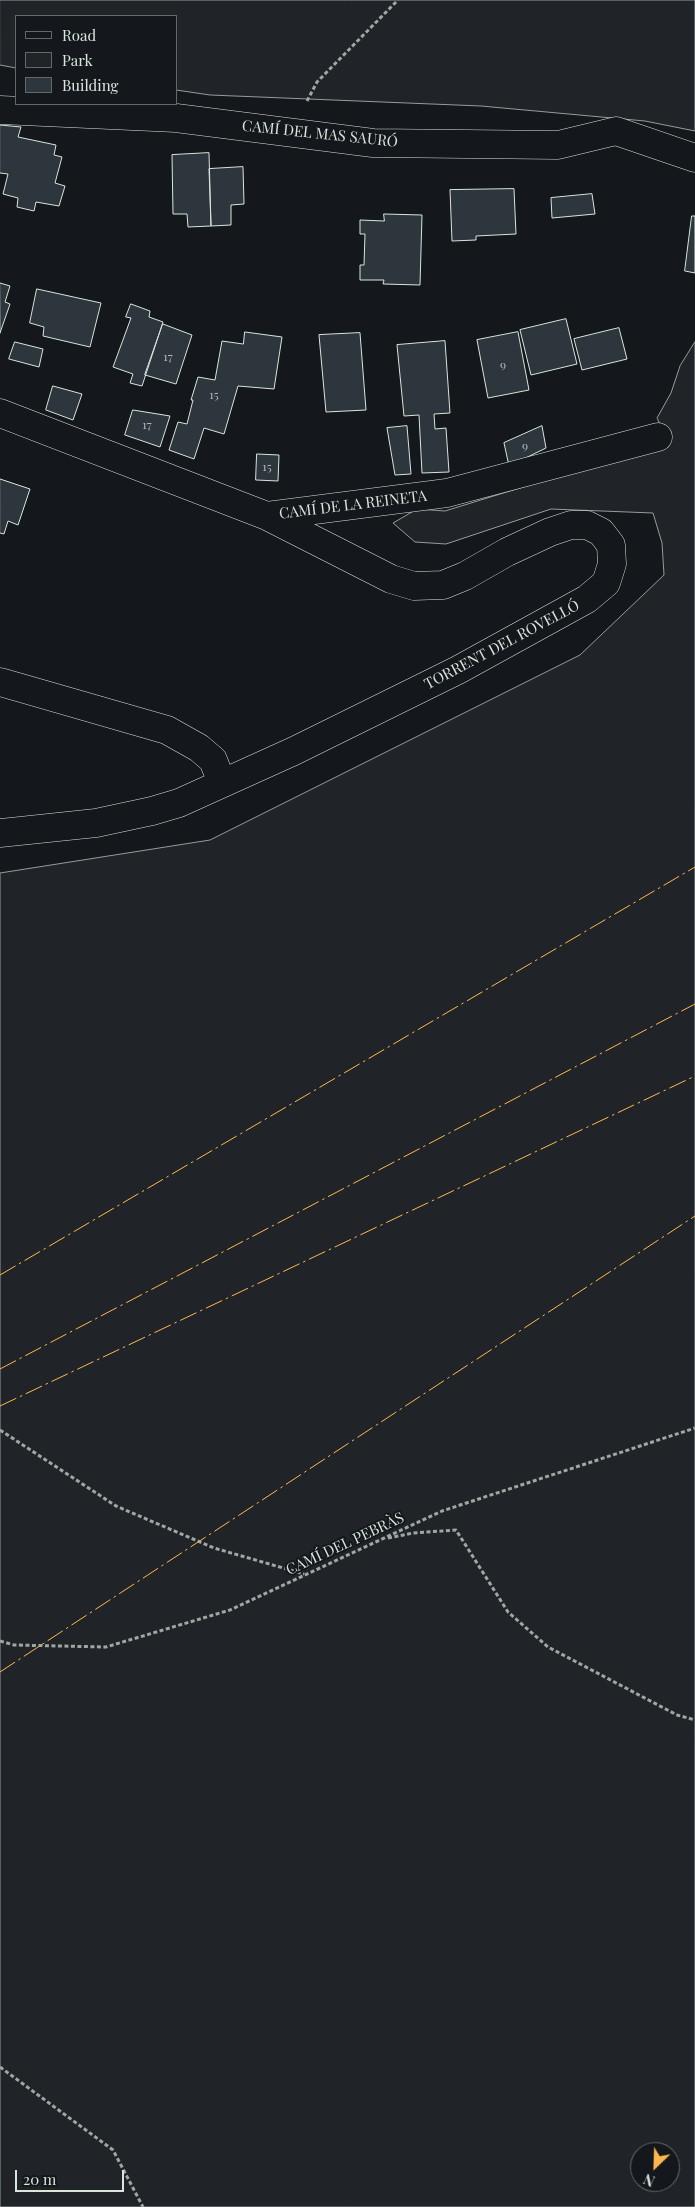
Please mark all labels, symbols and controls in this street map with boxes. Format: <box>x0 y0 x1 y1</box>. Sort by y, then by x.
legend <box>15 15 178 105</box>
text: Road <box>62 25 96 45</box>
text: Park <box>62 50 93 70</box>
text: Building <box>62 75 118 95</box>
street label: CAMÍ DEL MAS SAURÓ <box>241 117 399 151</box>
house number: 17 <box>163 350 173 364</box>
house number: 9 <box>500 358 506 372</box>
house number: 15 <box>209 388 219 402</box>
house number: 17 <box>142 418 152 432</box>
house number: 9 <box>522 439 528 453</box>
house number: 15 <box>262 460 272 474</box>
street label: CAMÍ DE LA REINETA <box>278 487 428 523</box>
street label: TORRENT DEL ROVELLÓ <box>421 596 583 694</box>
street label: CAMÍ DEL PEBRÀS <box>283 1509 407 1579</box>
north arrow <box>630 2142 680 2192</box>
scale bar <box>18 2160 126 2192</box>
text: 20 m <box>23 2169 56 2189</box>
text: N <box>641 2170 658 2191</box>

